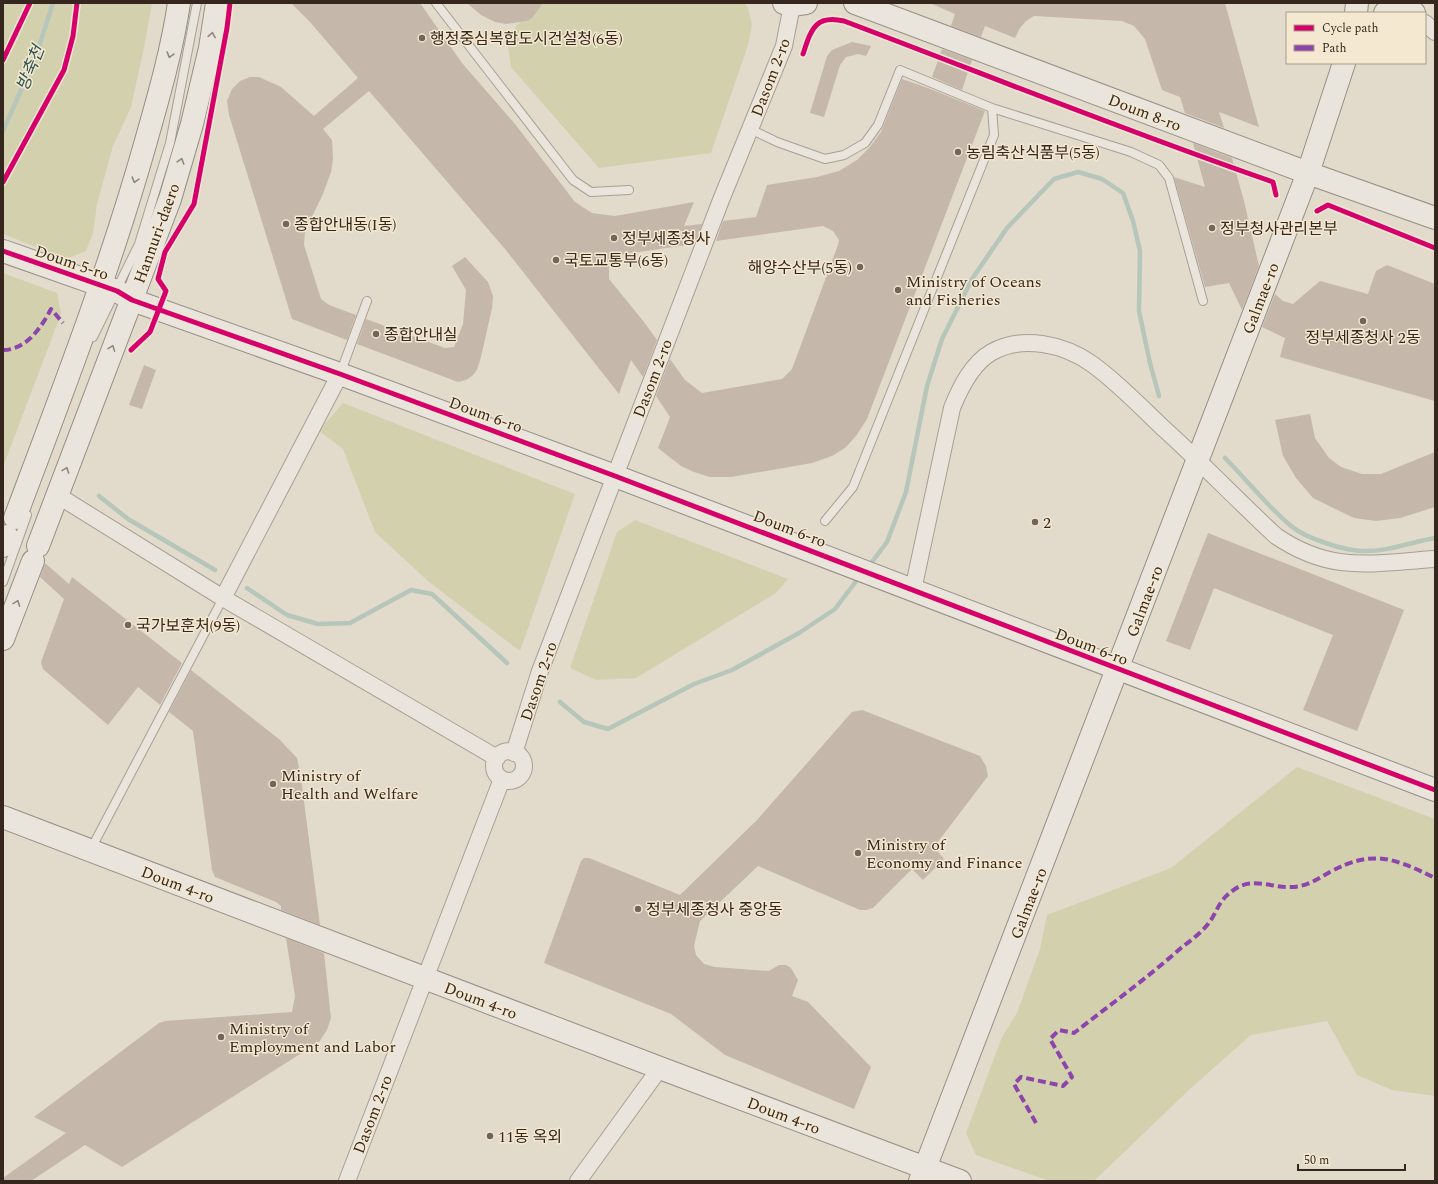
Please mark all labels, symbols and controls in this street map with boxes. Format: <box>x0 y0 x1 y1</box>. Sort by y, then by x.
legend <box>1286 12 1426 64</box>
text: Cycle path <box>1322 19 1379 38</box>
place label: 행정중심복합도시건설청(6동) <box>430 27 623 51</box>
one-way arrow <box>207 32 216 38</box>
marker: 행정중심복합도시건설청(6동) <box>417 33 427 43</box>
street label: Dasom 2-ro <box>745 35 797 120</box>
text: Path <box>1322 39 1347 58</box>
water label: 방축천 <box>10 40 53 95</box>
one-way arrow <box>166 51 175 58</box>
street label: Doum 8-ro <box>1105 88 1185 138</box>
place label: 농림축산식품부(5동) <box>966 141 1100 165</box>
marker: 농림축산식품부(5동) <box>953 147 963 157</box>
one-way arrow <box>176 158 185 165</box>
one-way arrow <box>131 177 140 184</box>
street label: Hannuri-daero <box>128 180 186 287</box>
place label: 종합안내동(I동) <box>294 213 397 237</box>
place label: 정부청사관리본부 <box>1220 217 1338 241</box>
marker: 종합안내동(I동) <box>281 219 291 229</box>
marker: 정부청사관리본부 <box>1207 223 1217 233</box>
place label: 정부세종청사 <box>622 227 711 251</box>
marker: 정부세종청사 <box>609 233 619 243</box>
street label: Doum 5-ro <box>31 239 112 287</box>
place label: 국토교통부(6동) <box>564 249 668 273</box>
marker: 국토교통부(6동) <box>551 255 561 265</box>
place label: 해양수산부(5동) <box>748 256 852 280</box>
street label: Galmae-ro <box>1236 259 1286 338</box>
marker: 해양수산부(5동) <box>855 262 865 272</box>
place label: Ministry of Oceans and Fisheries <box>906 270 1042 312</box>
marker: Ministry of Oceans and Fisheries <box>893 285 903 295</box>
marker: 정부세종청사 2동 <box>1358 316 1368 326</box>
place label: 종합안내실 <box>384 323 458 347</box>
place label: 정부세종청사 2동 <box>1305 326 1421 350</box>
marker: 종합안내실 <box>371 329 381 339</box>
street label: Dasom 2-ro <box>627 336 679 421</box>
one-way arrow <box>107 345 115 352</box>
street label: Doum 6-ro <box>445 391 526 439</box>
one-way arrow <box>61 467 69 474</box>
street label: Doum 6-ro <box>750 504 830 554</box>
place label: 2 <box>1043 511 1051 535</box>
marker: 2 <box>1030 517 1040 527</box>
street label: Galmae-ro <box>1120 562 1170 641</box>
one-way arrow <box>12 600 20 607</box>
place label: 국가보훈처(9동) <box>136 614 240 638</box>
marker: 국가보훈처(9동) <box>123 620 133 630</box>
street label: Doum 6-ro <box>1052 622 1132 672</box>
street label: Dasom 2-ro <box>514 638 564 724</box>
place label: Ministry of Health and Welfare <box>281 764 419 806</box>
marker: Ministry of Health and Welfare <box>268 779 278 789</box>
place label: Ministry of Economy and Finance <box>866 833 1023 875</box>
marker: Ministry of Economy and Finance <box>853 848 863 858</box>
street label: Doum 4-ro <box>138 860 218 910</box>
street label: Galmae-ro <box>1004 864 1054 943</box>
place label: 정부세종청사 중앙동 <box>646 898 783 922</box>
marker: 정부세종청사 중앙동 <box>633 904 643 914</box>
street label: Doum 4-ro <box>441 976 521 1026</box>
place label: Ministry of Employment and Labor <box>229 1017 396 1059</box>
marker: Ministry of Employment and Labor <box>216 1032 226 1042</box>
street label: Dasom 2-ro <box>347 1072 399 1157</box>
street label: Doum 4-ro <box>744 1091 824 1141</box>
place label: 11동 옥외 <box>498 1125 562 1149</box>
marker: 11동 옥외 <box>485 1131 495 1141</box>
scale bar <box>1298 1146 1405 1172</box>
text: 50 m <box>1304 1151 1329 1170</box>

